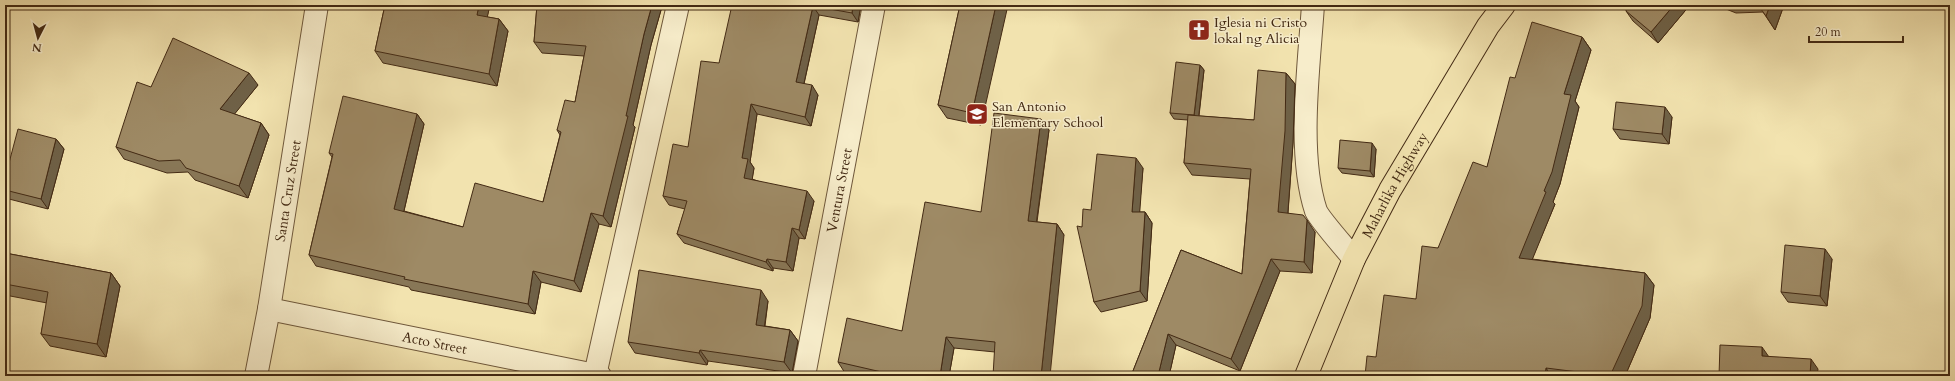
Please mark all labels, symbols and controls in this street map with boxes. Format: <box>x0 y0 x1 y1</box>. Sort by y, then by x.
place label: Iglesia ni Cristo lokal ng Alicia <box>1214 13 1307 48</box>
church icon: Iglesia ni Cristo lokal ng Alicia <box>1186 17 1212 43</box>
north arrow <box>18 18 58 58</box>
scale bar <box>1809 18 1903 44</box>
text: 20 m <box>1815 24 1842 40</box>
text: N <box>31 39 43 55</box>
place label: San Antonio Elementary School <box>992 97 1104 132</box>
school or university icon: San Antonio Elementary School <box>964 101 990 127</box>
street label: Maharlika Highway <box>1358 128 1433 241</box>
street label: Santa Cruz Street <box>271 138 306 243</box>
street label: Ventura Street <box>822 146 857 234</box>
street label: Acto Street <box>400 327 469 359</box>

